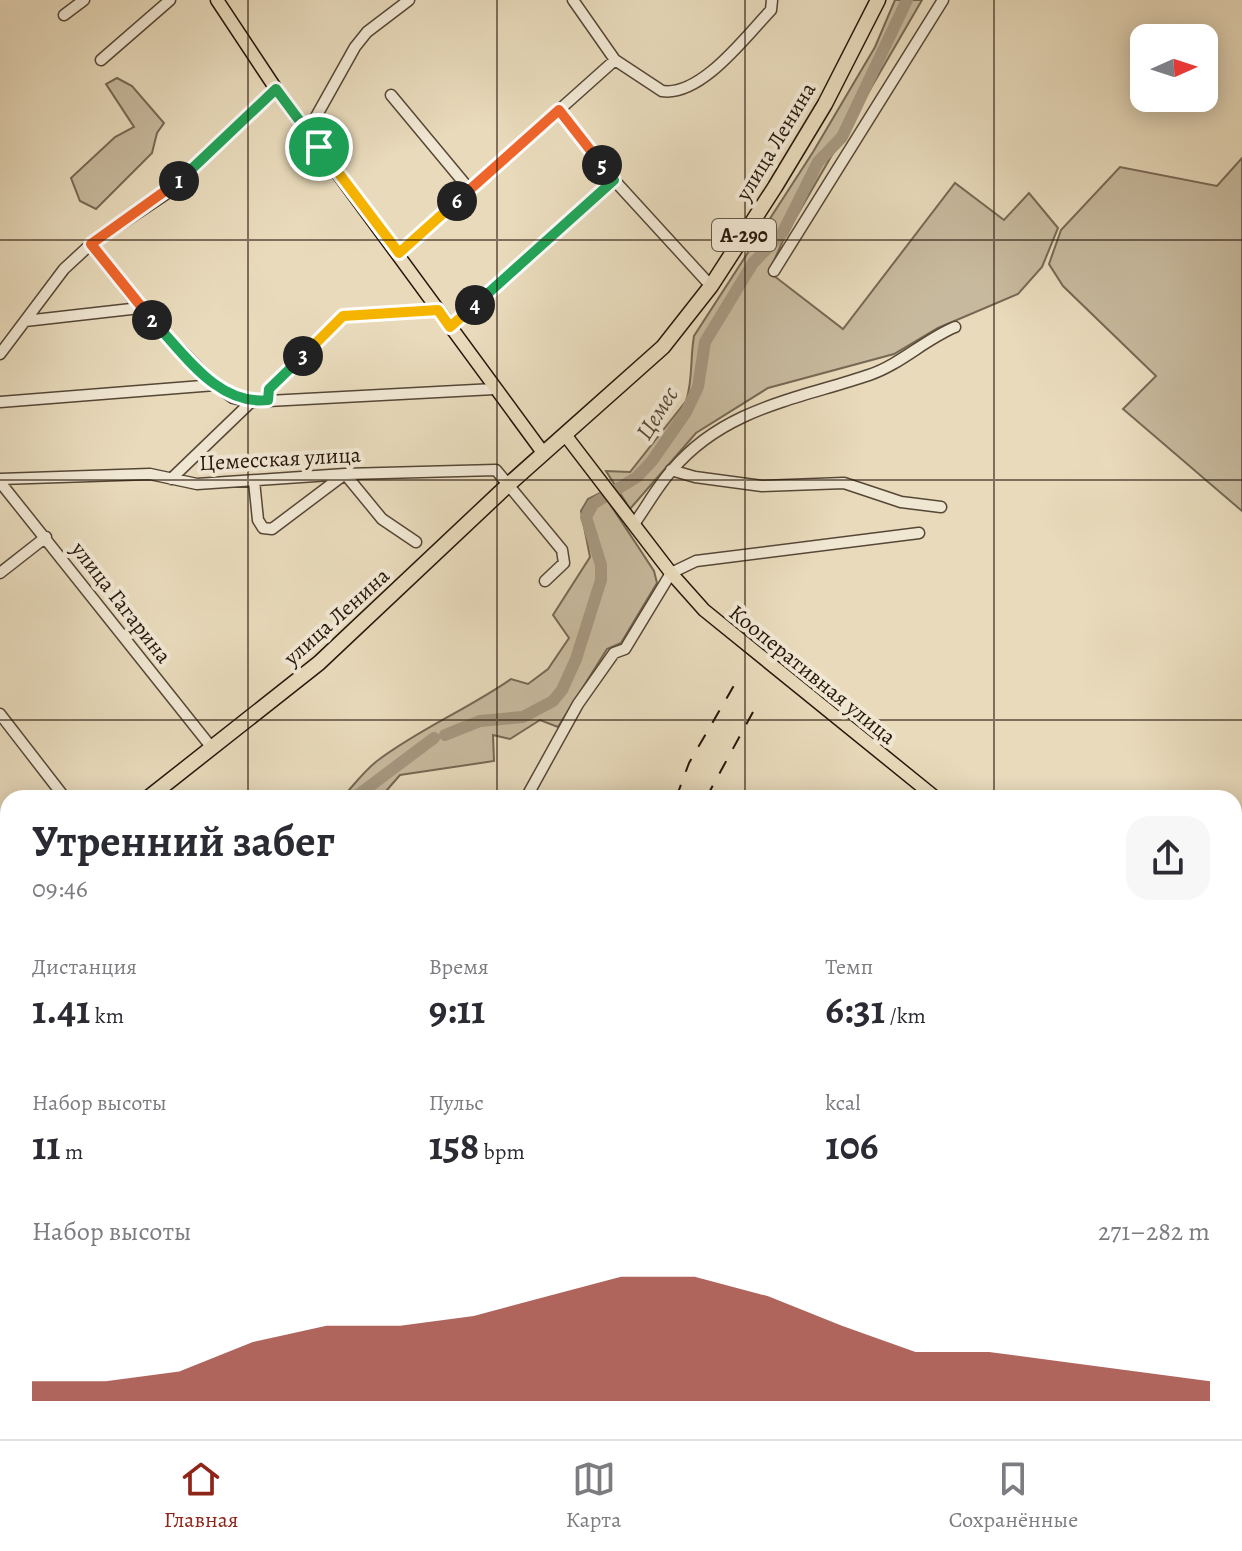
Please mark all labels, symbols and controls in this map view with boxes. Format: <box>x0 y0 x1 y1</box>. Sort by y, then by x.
north arrow <box>1130 24 1218 112</box>
map controls <box>1130 24 1218 112</box>
street label: улица Ленина <box>728 76 823 207</box>
pin <box>285 113 353 181</box>
icon: arrive <box>297 125 341 169</box>
pin: 5 <box>582 145 622 185</box>
text: 5 <box>597 150 607 180</box>
pin: 1 <box>159 161 199 201</box>
text: 1 <box>175 166 183 196</box>
pin: 6 <box>437 181 477 221</box>
text: 6 <box>452 186 462 216</box>
road number: А-290 <box>712 219 776 251</box>
pin: 4 <box>455 285 495 325</box>
text: 4 <box>470 290 480 320</box>
pin: 2 <box>132 300 172 340</box>
text: 2 <box>147 305 157 335</box>
pin: 3 <box>283 336 323 376</box>
text: 3 <box>298 341 308 371</box>
water label: Цемес <box>628 380 686 446</box>
street label: Цемесская улица <box>199 440 362 478</box>
street label: улица Гагарина <box>64 535 179 670</box>
street label: улица Ленина <box>276 561 397 673</box>
street label: Кооперативная улица <box>722 598 903 752</box>
text: Утренний забег <box>32 811 335 871</box>
button: share <box>1126 816 1210 900</box>
text: 09:46 <box>32 871 88 906</box>
text: Дистанция <box>32 952 137 982</box>
text: Время <box>429 952 489 982</box>
text: Темп <box>825 952 873 982</box>
text: 1.41 <box>32 982 90 1037</box>
text: 9:11 <box>429 982 485 1037</box>
text: 6:31 <box>825 982 885 1037</box>
text: km <box>90 1001 124 1031</box>
text: /km <box>885 1001 926 1031</box>
text: Набор высоты <box>32 1088 167 1118</box>
text: Пульс <box>429 1088 484 1118</box>
text: kcal <box>825 1088 861 1118</box>
text: 11 <box>32 1118 61 1173</box>
text: 158 <box>429 1118 479 1173</box>
text: 106 <box>825 1118 878 1173</box>
text: m <box>61 1137 83 1167</box>
text: bpm <box>479 1137 525 1167</box>
text: Набор высоты <box>32 1214 191 1249</box>
text: 271–282 m <box>1098 1214 1210 1249</box>
tab: Главная <box>164 1457 239 1535</box>
tab: Карта <box>566 1457 621 1535</box>
tab: Сохранённые <box>949 1457 1078 1535</box>

